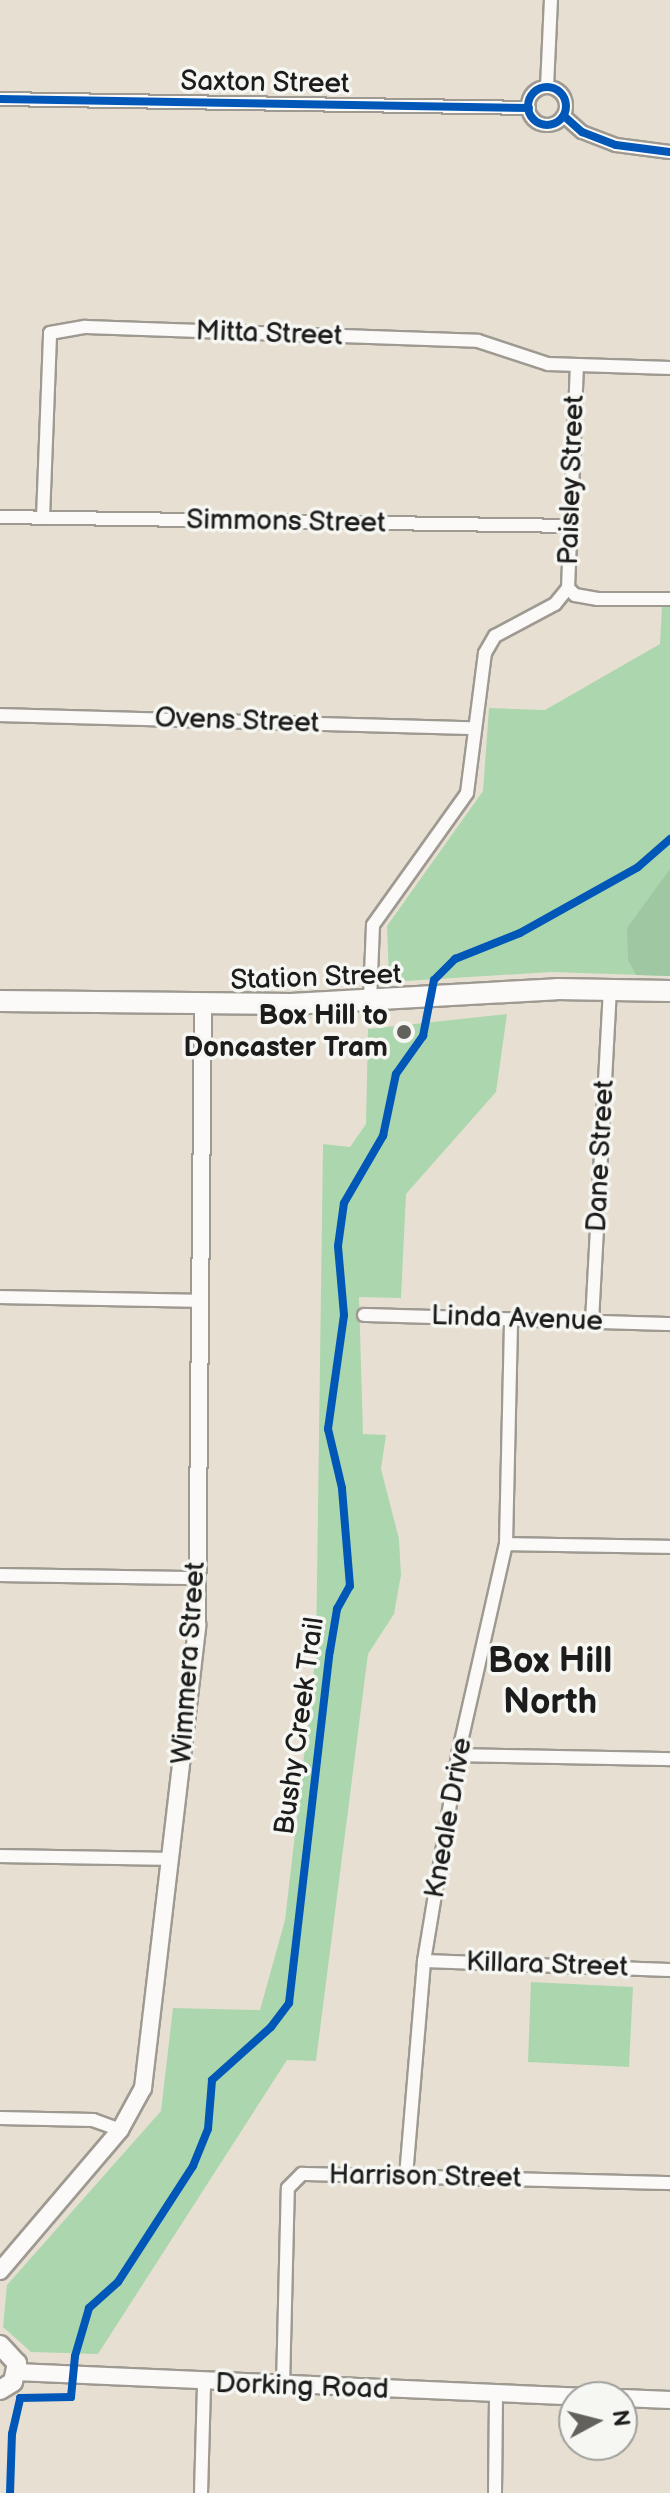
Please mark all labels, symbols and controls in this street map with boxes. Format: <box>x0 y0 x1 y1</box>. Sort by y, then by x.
street label: Saxton Street <box>180 65 350 101</box>
street label: Mitta Street <box>195 315 343 353</box>
street label: Paisley Street <box>552 393 592 567</box>
street label: Simmons Street <box>186 503 386 541</box>
street label: Ovens Street <box>154 701 320 741</box>
street label: Station Street <box>230 958 402 998</box>
place label: Box Hill to Doncaster Tram <box>183 999 388 1065</box>
marker: Box Hill to Doncaster Tram <box>395 1023 413 1041</box>
street label: Dane Street <box>580 1079 622 1233</box>
street label: Linda Avenue <box>431 1299 603 1339</box>
street label: Wimmera Street <box>165 1560 213 1766</box>
street label: Bushy Creek Trail <box>268 1614 332 1838</box>
district label: Box Hill North <box>488 1639 612 1724</box>
street label: Kneale Drive <box>418 1735 480 1901</box>
street label: Killara Street <box>465 1945 629 1985</box>
street label: Harrison Street <box>328 2159 522 2195</box>
street label: Dorking Road <box>215 2367 389 2407</box>
north arrow <box>558 2381 638 2461</box>
text: N <box>606 2408 635 2428</box>

